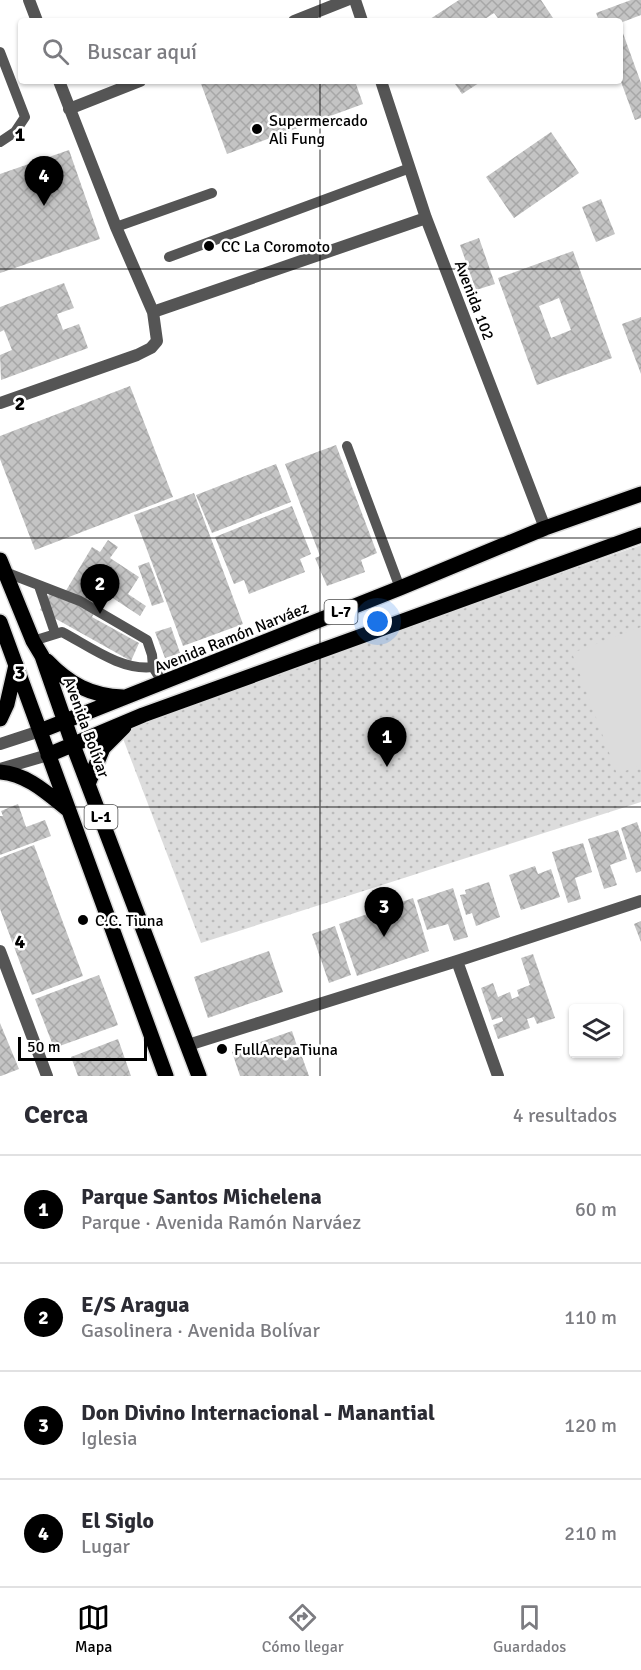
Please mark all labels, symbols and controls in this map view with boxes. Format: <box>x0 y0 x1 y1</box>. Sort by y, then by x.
search box <box>18 18 623 84</box>
icon: search <box>39 35 72 68</box>
text: Buscar aquí <box>87 38 197 65</box>
place label: Supermercado Ali Fung <box>269 111 368 149</box>
text: 1 <box>15 122 26 147</box>
marker: Supermercado Ali Fung <box>250 122 264 136</box>
pin: 4 <box>24 156 63 206</box>
place label: CC La Coromoto <box>221 237 330 257</box>
marker: CC La Coromoto <box>202 239 216 253</box>
street label: Avenida 102 <box>450 258 498 343</box>
text: 2 <box>15 391 25 416</box>
pin: 2 <box>80 564 120 614</box>
street label: Avenida Ramón Narváez <box>151 598 311 678</box>
road number: L-7 <box>324 600 358 624</box>
your location <box>363 607 392 636</box>
text: 3 <box>15 660 25 685</box>
street label: Avenida Bolívar <box>59 674 114 781</box>
pin: 1 <box>368 718 406 767</box>
road number: L-1 <box>84 805 118 829</box>
pin: 3 <box>364 888 404 937</box>
place label: C.C. Tiuna <box>95 911 164 931</box>
marker: C.C. Tiuna <box>76 913 90 927</box>
text: 4 <box>15 929 26 954</box>
map controls <box>569 1004 623 1058</box>
button: layers <box>569 1004 623 1058</box>
scale bar <box>18 1034 147 1062</box>
text: 50 m <box>27 1037 61 1057</box>
place label: FullArepaTiuna <box>234 1040 338 1060</box>
marker: FullArepaTiuna <box>215 1042 229 1056</box>
text: Cerca <box>24 1099 88 1131</box>
text: 4 resultados <box>513 1103 617 1128</box>
text: Parque Santos Michelena <box>81 1183 322 1210</box>
text: 1 <box>38 1197 49 1222</box>
text: 60 m <box>575 1197 617 1222</box>
text: Parque · Avenida Ramón Narváez <box>81 1210 361 1235</box>
text: E/S Aragua <box>81 1291 190 1318</box>
text: 2 <box>38 1305 49 1330</box>
text: 110 m <box>564 1305 617 1330</box>
text: Gasolinera · Avenida Bolívar <box>81 1318 320 1343</box>
text: Don Divino Internacional - Manantial <box>81 1399 435 1426</box>
text: 3 <box>38 1413 49 1438</box>
text: 120 m <box>564 1413 617 1438</box>
text: Iglesia <box>81 1426 137 1451</box>
text: El Siglo <box>81 1507 154 1534</box>
text: 4 <box>38 1521 49 1546</box>
text: 210 m <box>564 1521 617 1546</box>
text: Lugar <box>81 1534 130 1559</box>
tab: Mapa <box>75 1601 112 1657</box>
tab: Cómo llegar <box>262 1601 344 1657</box>
tab: Guardados <box>493 1601 566 1657</box>

